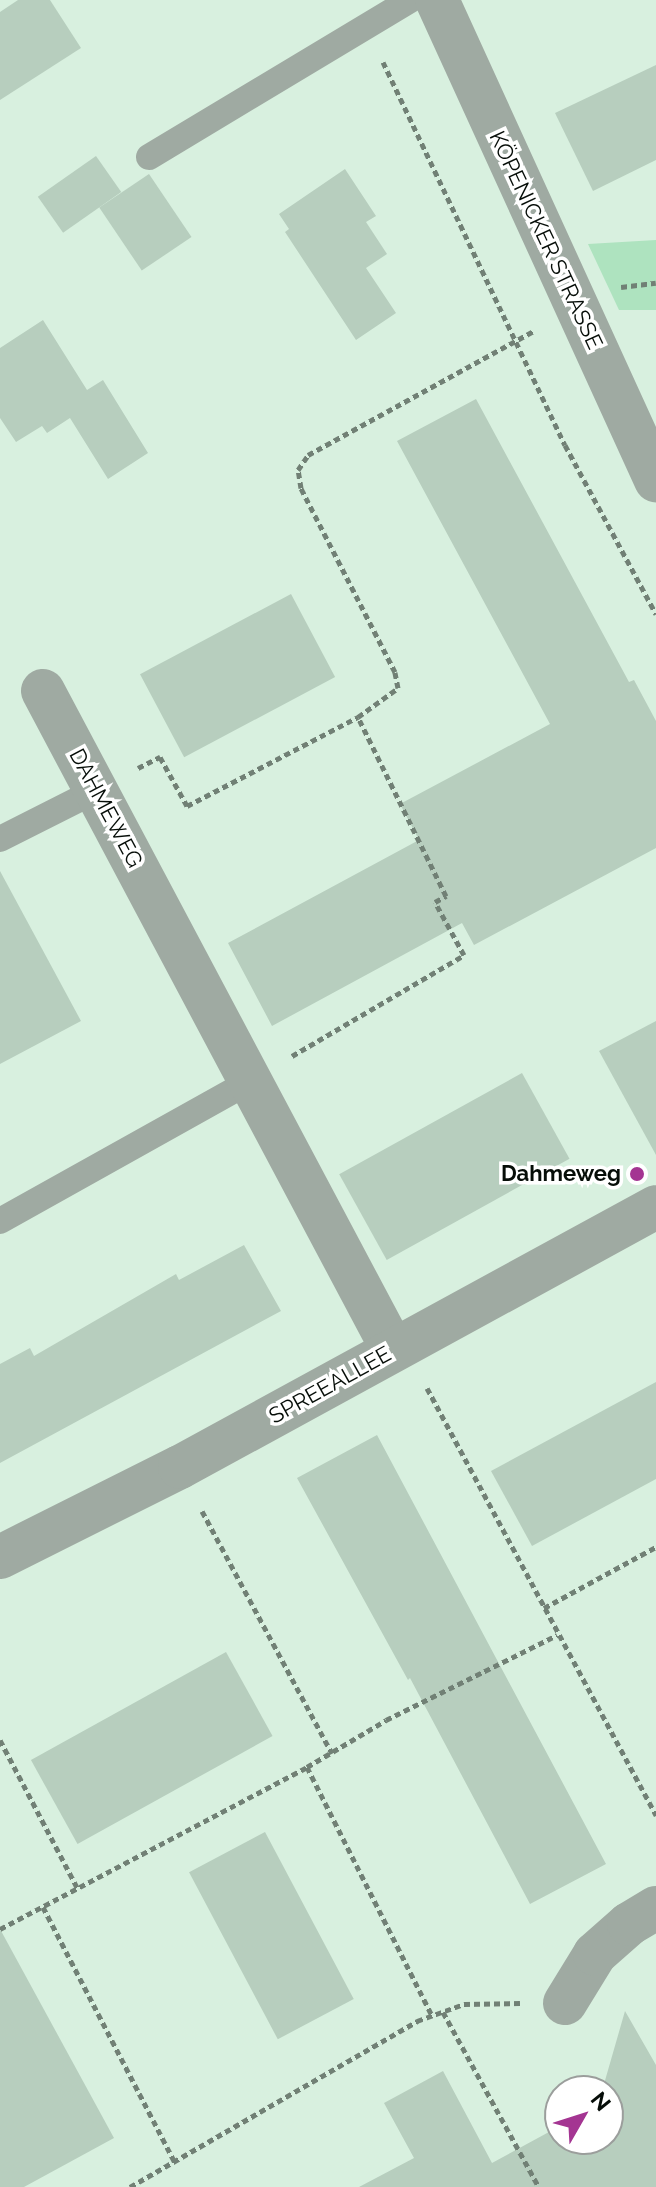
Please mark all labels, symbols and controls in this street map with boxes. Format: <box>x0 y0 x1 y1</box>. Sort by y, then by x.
street label: KÖPENICKER STRASSE <box>484 127 608 353</box>
street label: DAHMEWEG <box>64 744 148 872</box>
place label: Dahmeweg <box>501 1161 621 1187</box>
marker: Dahmeweg <box>628 1165 646 1183</box>
street label: SPREEALLEE <box>264 1341 396 1429</box>
north arrow <box>544 2075 624 2155</box>
text: N <box>586 2086 616 2116</box>

